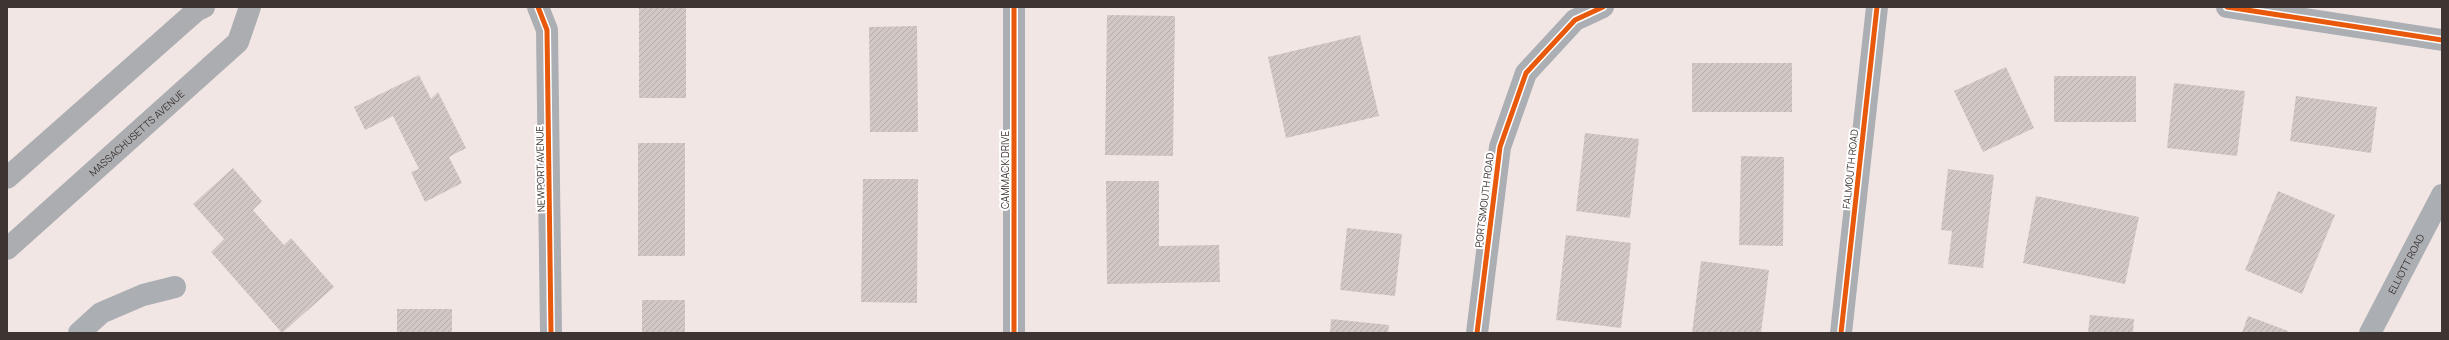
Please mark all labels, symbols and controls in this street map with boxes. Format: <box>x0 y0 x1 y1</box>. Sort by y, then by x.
street label: MASSACHUSETTS AVENUE <box>86 86 187 179</box>
street label: NEWPORT AVENUE <box>532 126 548 212</box>
street label: FALMOUTH ROAD <box>1839 128 1861 210</box>
street label: CAMMACK DRIVE <box>998 131 1012 209</box>
street label: PORTSMOUTH ROAD <box>1471 151 1497 248</box>
street label: ELLIOTT ROAD <box>2385 231 2428 296</box>

